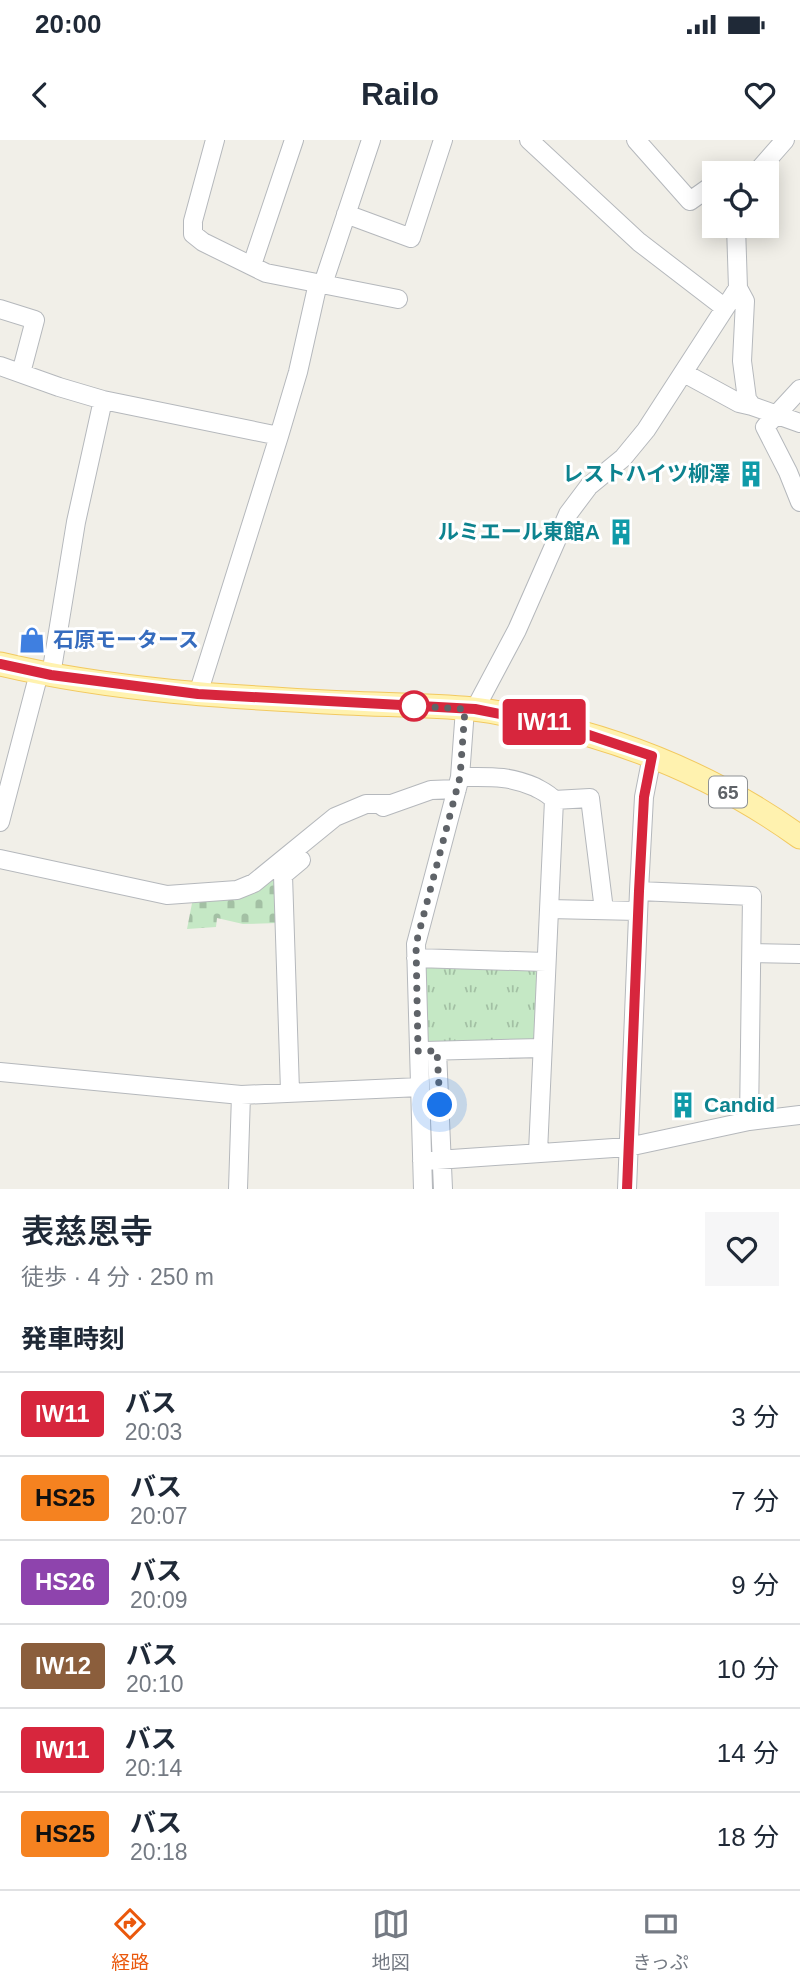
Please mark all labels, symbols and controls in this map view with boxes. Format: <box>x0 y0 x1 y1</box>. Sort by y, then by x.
text: 20:00 <box>35 9 102 39</box>
icon: back <box>21 76 59 114</box>
text: Railo <box>361 76 439 112</box>
icon: heart <box>741 76 779 114</box>
map controls <box>702 161 779 238</box>
button: locate <box>702 161 779 238</box>
building icon: レストハイツ柳澤 <box>736 459 766 489</box>
place label: レストハイツ柳澤 <box>562 462 730 485</box>
building icon: ルミエール東館A <box>606 517 636 547</box>
place label: ルミエール東館A <box>438 520 600 543</box>
shop icon: 石原モータース <box>17 625 47 655</box>
place label: 石原モータース <box>53 628 199 651</box>
unlabelled marker <box>399 691 429 721</box>
line badge: IW11 <box>495 699 593 745</box>
text: IW11 <box>517 708 571 735</box>
road number: 65 <box>709 776 747 807</box>
your location <box>422 1087 457 1122</box>
building icon: Candid <box>668 1090 698 1120</box>
place label: Candid <box>704 1093 775 1116</box>
button: heart <box>705 1212 779 1286</box>
text: 表慈恩寺 <box>21 1213 153 1250</box>
text: 徒歩 · 4 分 · 250 m <box>21 1264 214 1290</box>
text: 発車時刻 <box>21 1324 125 1354</box>
text: バス <box>125 1388 177 1418</box>
text: IW11 <box>35 1400 90 1427</box>
text: 3 分 <box>731 1402 779 1432</box>
text: 20:03 <box>125 1419 182 1445</box>
text: バス <box>130 1472 182 1502</box>
text: HS25 <box>35 1484 95 1511</box>
text: 7 分 <box>731 1486 779 1516</box>
text: 20:07 <box>130 1503 188 1529</box>
text: バス <box>130 1556 182 1586</box>
text: HS26 <box>35 1568 95 1595</box>
text: 9 分 <box>731 1570 779 1600</box>
text: 20:09 <box>130 1587 188 1613</box>
text: バス <box>126 1640 178 1670</box>
text: IW12 <box>35 1652 91 1679</box>
text: 10 分 <box>717 1654 779 1684</box>
text: 20:10 <box>126 1671 184 1697</box>
text: バス <box>125 1724 177 1754</box>
text: IW11 <box>35 1736 90 1763</box>
text: 14 分 <box>717 1738 779 1768</box>
text: 20:14 <box>125 1755 182 1781</box>
text: バス <box>130 1808 182 1838</box>
text: HS25 <box>35 1820 95 1847</box>
text: 18 分 <box>717 1822 779 1852</box>
text: 20:18 <box>130 1839 188 1865</box>
tab: 経路 <box>111 1905 149 1974</box>
tab: 地図 <box>372 1905 410 1974</box>
tab: きっぷ <box>632 1905 689 1974</box>

